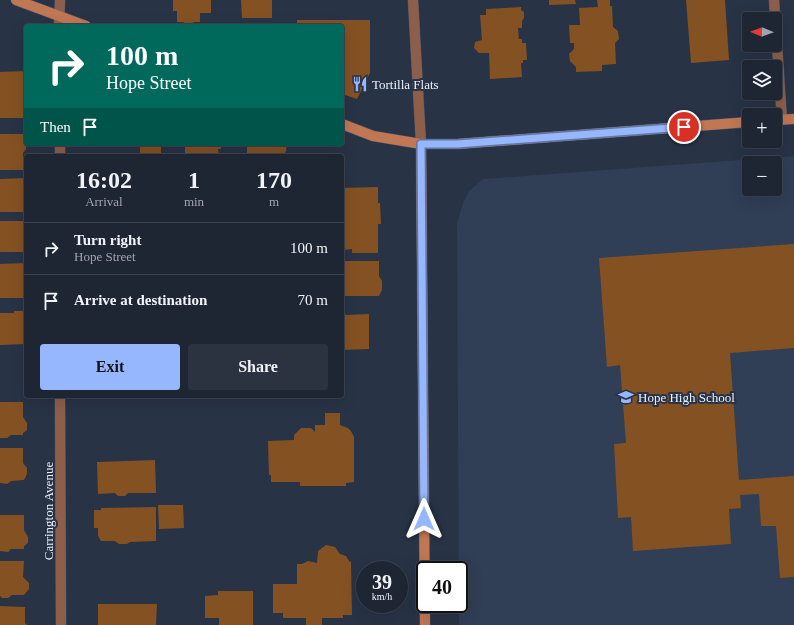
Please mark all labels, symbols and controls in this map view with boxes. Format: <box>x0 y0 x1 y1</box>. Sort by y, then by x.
north arrow <box>742 12 782 52</box>
map controls <box>742 12 782 196</box>
icon: right <box>40 40 92 92</box>
text: 100 m <box>106 40 178 71</box>
button: layers <box>742 60 782 100</box>
text: Hope Street <box>106 73 191 93</box>
restaurant icon: Tortilla Flats <box>351 75 369 93</box>
place label: Tortilla Flats <box>372 77 439 92</box>
button: + <box>742 108 782 148</box>
pin <box>667 110 701 144</box>
icon: arrive <box>79 116 101 138</box>
icon: arrive <box>673 116 695 138</box>
text: Then <box>40 119 71 135</box>
button: − <box>742 156 782 196</box>
text: 16:02 <box>76 167 132 193</box>
text: 1 <box>188 167 200 193</box>
text: 170 <box>256 167 292 193</box>
text: Arrival <box>85 194 123 209</box>
text: min <box>184 194 204 209</box>
text: m <box>269 194 279 209</box>
text: Turn right <box>74 232 141 248</box>
icon: right <box>40 238 62 260</box>
text: 100 m <box>290 240 328 256</box>
text: Hope Street <box>74 249 136 264</box>
icon: arrive <box>40 290 62 312</box>
text: Arrive at destination <box>74 292 207 308</box>
text: 70 m <box>298 292 328 308</box>
button: Exit <box>40 344 180 390</box>
button: Share <box>188 344 328 390</box>
school or university icon: Hope High School <box>617 388 635 406</box>
place label: Hope High School <box>638 390 735 405</box>
street label: Carrington Avenue <box>41 462 56 560</box>
position arrow <box>403 498 445 540</box>
speed limit sign: 40 <box>416 561 468 613</box>
text: 39 <box>372 571 392 593</box>
text: km/h <box>372 591 392 602</box>

